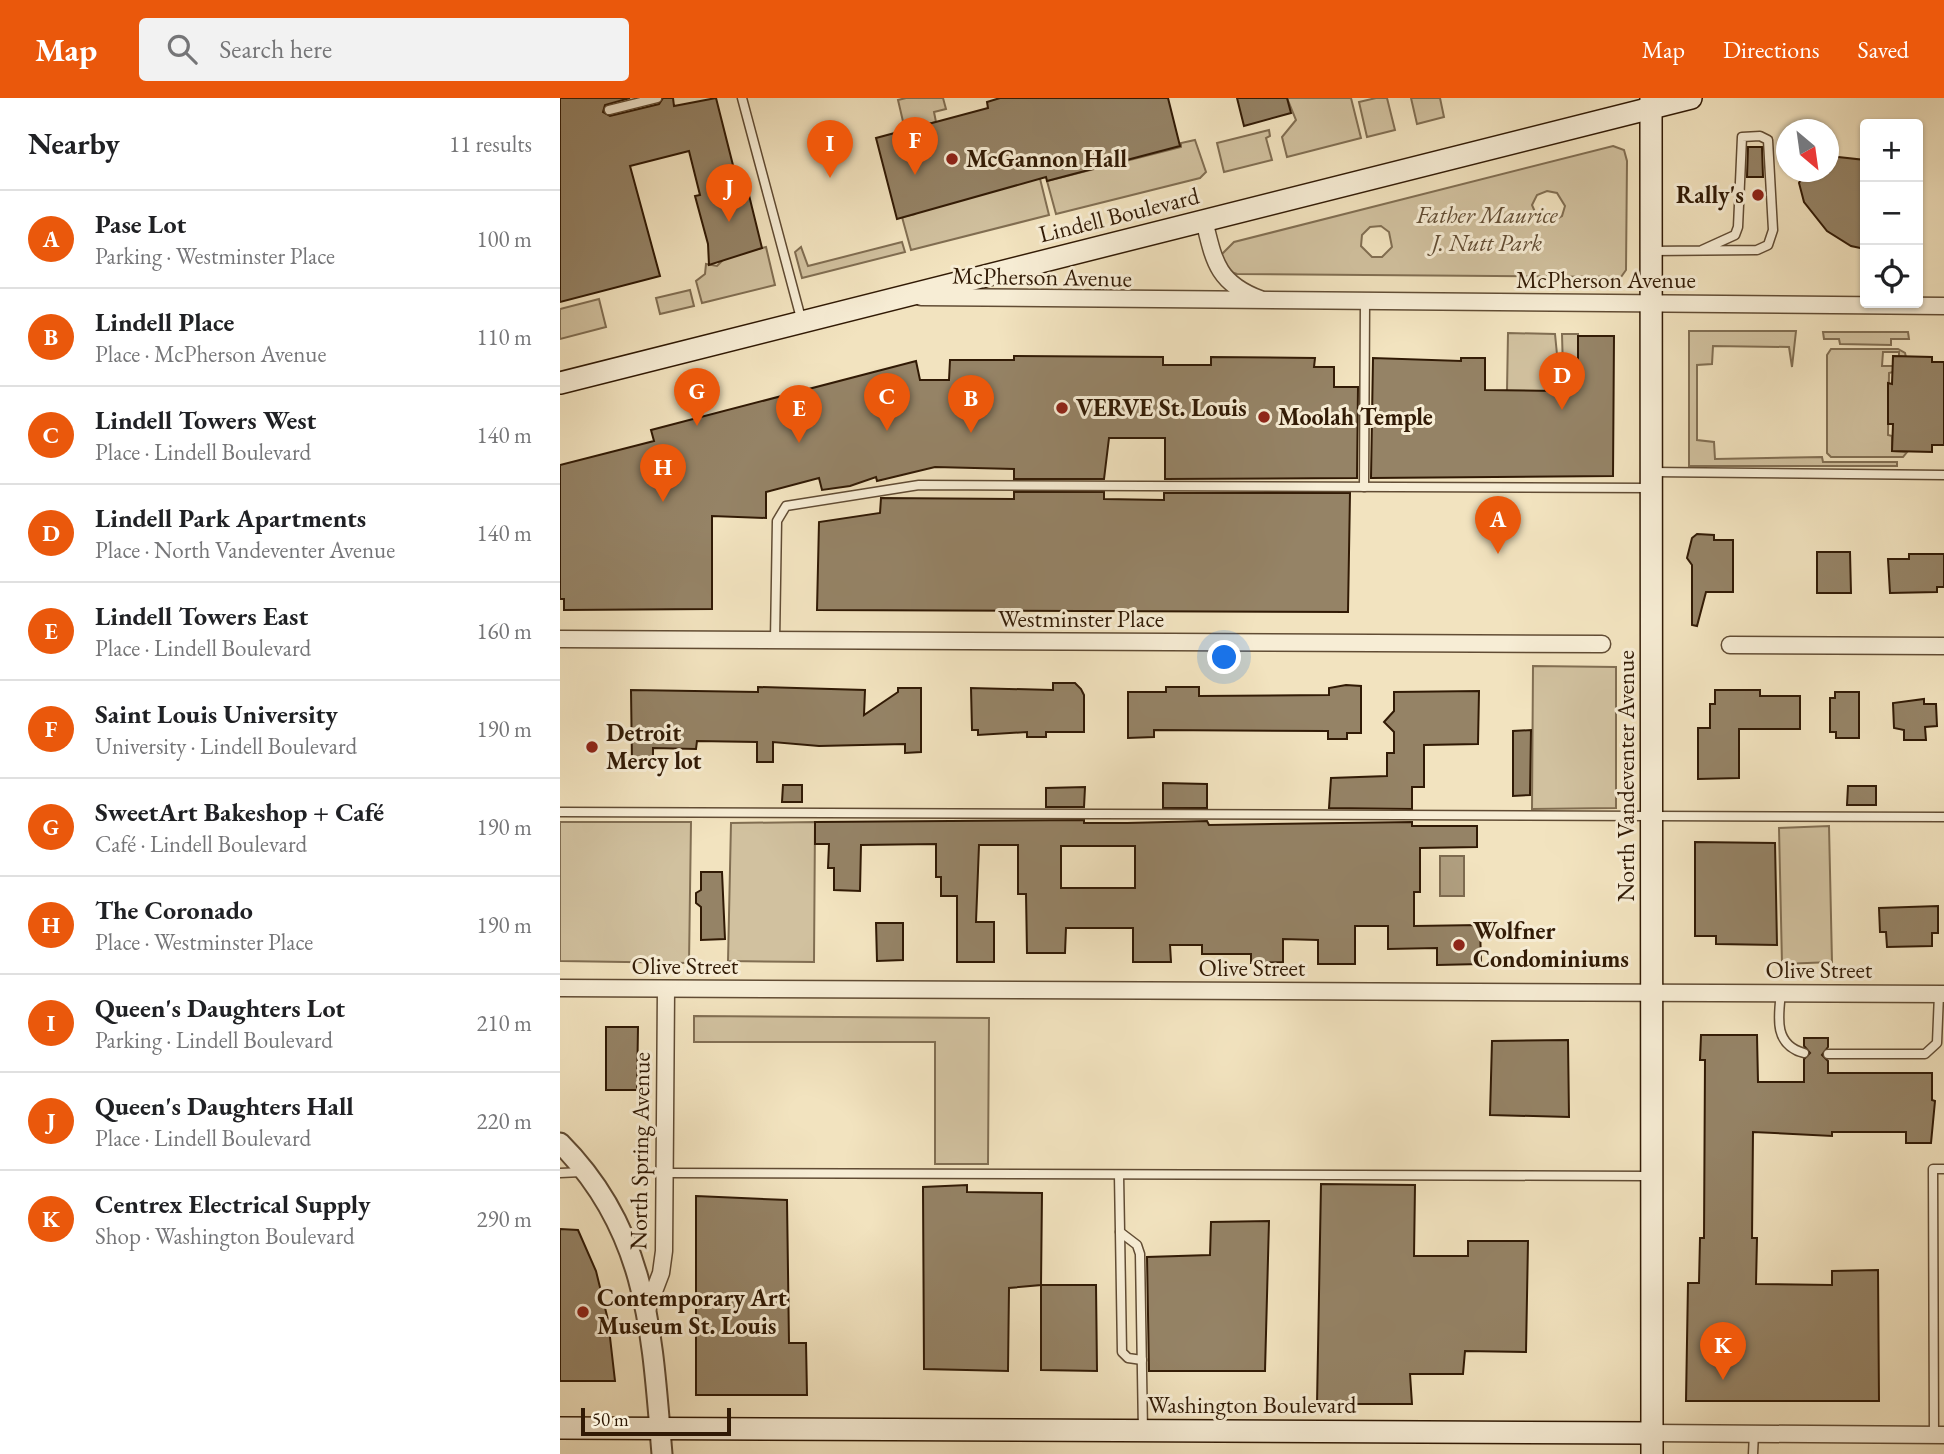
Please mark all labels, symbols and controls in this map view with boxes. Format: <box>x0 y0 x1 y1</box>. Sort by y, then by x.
search box <box>139 18 629 81</box>
text: Map <box>35 28 97 71</box>
icon: search <box>163 30 201 68</box>
text: Search here <box>219 32 332 66</box>
text: Map <box>1642 34 1685 65</box>
text: Directions <box>1723 34 1820 65</box>
text: Saved <box>1858 34 1909 65</box>
pin: F <box>892 117 938 175</box>
north arrow <box>1776 119 1839 182</box>
map controls <box>1860 119 1923 308</box>
button: + <box>1860 119 1923 182</box>
pin: I <box>807 120 853 178</box>
text: Nearby <box>28 124 120 163</box>
text: 11 results <box>449 129 532 159</box>
place label: McGannon Hall <box>966 143 1127 174</box>
marker: McGannon Hall <box>944 151 960 167</box>
pin: J <box>706 164 752 222</box>
street label: Lindell Boulevard <box>1036 179 1203 249</box>
place label: Rally's <box>1676 179 1744 211</box>
button: − <box>1860 182 1923 245</box>
marker: Rally's <box>1750 187 1766 203</box>
park label: Father Maurice J. Nutt Park <box>1415 199 1559 258</box>
text: Pase Lot <box>95 207 186 241</box>
text: A <box>43 224 59 254</box>
text: 100 m <box>476 224 532 254</box>
text: Parking · Westminster Place <box>95 241 335 271</box>
button: locate <box>1860 245 1923 308</box>
street label: McPherson Avenue <box>952 259 1132 294</box>
street label: McPherson Avenue <box>1516 264 1696 295</box>
text: Lindell Place <box>95 305 234 339</box>
text: B <box>44 322 58 352</box>
text: 110 m <box>476 322 532 352</box>
text: Place · McPherson Avenue <box>95 339 326 369</box>
pin: D <box>1539 352 1585 410</box>
pin: G <box>674 368 720 426</box>
pin: C <box>864 373 910 431</box>
pin: B <box>948 375 994 433</box>
pin: E <box>776 385 822 443</box>
place label: VERVE St. Louis <box>1076 392 1247 423</box>
marker: VERVE St. Louis <box>1054 400 1070 416</box>
place label: Moolah Temple <box>1278 401 1433 432</box>
text: Lindell Towers West <box>95 403 316 437</box>
marker: Moolah Temple <box>1256 409 1272 425</box>
text: C <box>43 420 59 450</box>
text: 140 m <box>476 420 532 450</box>
text: Place · Lindell Boulevard <box>95 437 311 467</box>
pin: H <box>640 444 686 502</box>
pin: A <box>1475 496 1521 554</box>
text: Lindell Park Apartments <box>95 501 366 535</box>
text: D <box>42 518 60 548</box>
text: 140 m <box>476 518 532 548</box>
text: Place · North Vandeventer Avenue <box>95 535 395 565</box>
text: Lindell Towers East <box>95 599 308 633</box>
street label: Westminster Place <box>998 603 1164 634</box>
text: E <box>44 616 58 646</box>
text: 160 m <box>476 616 532 646</box>
text: Place · Lindell Boulevard <box>95 633 311 663</box>
your location <box>1207 640 1241 674</box>
street label: North Vandeventer Avenue <box>1610 650 1641 902</box>
text: Saint Louis University <box>95 697 338 731</box>
text: F <box>45 714 57 744</box>
text: 190 m <box>476 714 532 744</box>
place label: Detroit Mercy lot <box>606 717 702 777</box>
text: University · Lindell Boulevard <box>95 731 357 761</box>
marker: Detroit Mercy lot <box>584 739 600 755</box>
text: SweetArt Bakeshop + Café <box>95 795 384 829</box>
text: G <box>43 812 59 842</box>
text: 190 m <box>476 812 532 842</box>
text: Café · Lindell Boulevard <box>95 829 307 859</box>
text: The Coronado <box>95 893 253 927</box>
text: H <box>42 910 60 940</box>
text: 190 m <box>476 910 532 940</box>
place label: Wolfner Condominiums <box>1473 915 1629 974</box>
text: Place · Westminster Place <box>95 927 313 957</box>
marker: Wolfner Condominiums <box>1451 937 1467 953</box>
street label: Olive Street <box>632 950 739 981</box>
street label: Olive Street <box>1199 952 1306 983</box>
street label: Olive Street <box>1766 954 1873 985</box>
text: Queen's Daughters Lot <box>95 991 345 1025</box>
text: I <box>47 1008 55 1038</box>
text: 210 m <box>476 1008 532 1038</box>
text: Parking · Lindell Boulevard <box>95 1025 333 1055</box>
street label: North Spring Avenue <box>622 1052 657 1250</box>
text: Queen's Daughters Hall <box>95 1089 354 1123</box>
text: J <box>47 1106 55 1136</box>
text: 220 m <box>476 1106 532 1136</box>
text: Place · Lindell Boulevard <box>95 1123 311 1153</box>
text: Centrex Electrical Supply <box>95 1187 370 1221</box>
text: K <box>42 1204 60 1234</box>
text: 290 m <box>476 1204 532 1234</box>
text: Shop · Washington Boulevard <box>95 1221 355 1251</box>
place label: Contemporary Art Museum St. Louis <box>597 1282 787 1341</box>
marker: Contemporary Art Museum St. Louis <box>575 1304 591 1320</box>
pin: K <box>1700 1322 1746 1380</box>
street label: Washington Boulevard <box>1148 1389 1357 1420</box>
scale bar <box>581 1405 732 1437</box>
text: 50 m <box>592 1407 629 1432</box>

